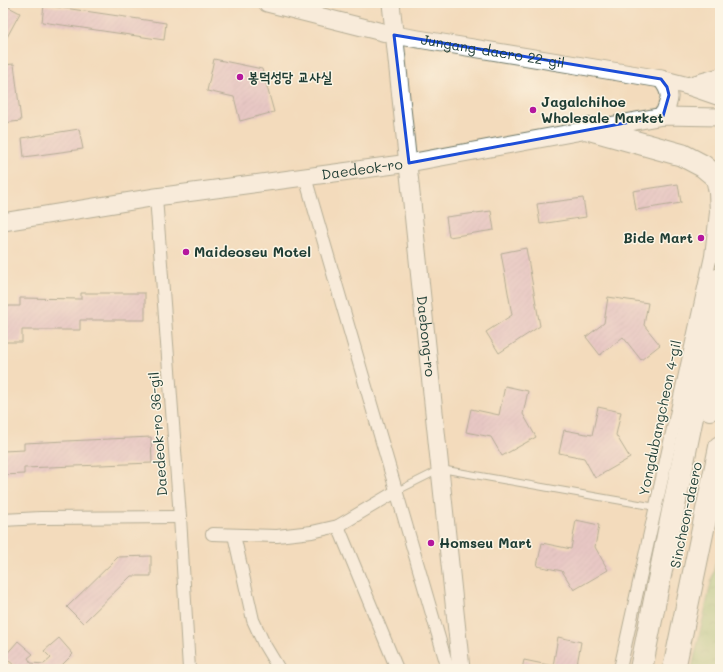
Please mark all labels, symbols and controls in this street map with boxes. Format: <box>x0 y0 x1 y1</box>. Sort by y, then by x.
street label: Jungang-daero 22-gil <box>420 30 566 72</box>
place label: 봉덕성당 교사실 <box>248 67 333 86</box>
marker: 봉덕성당 교사실 <box>235 72 245 82</box>
place label: Jagalchihoe Wholesale Market <box>541 92 664 127</box>
marker: Jagalchihoe Wholesale Market <box>528 105 538 115</box>
street label: Daedeok-ro <box>320 154 404 184</box>
place label: Bide Mart <box>623 228 693 247</box>
marker: Bide Mart <box>696 233 706 243</box>
place label: Maideoseu Motel <box>194 242 311 261</box>
marker: Maideoseu Motel <box>181 247 191 257</box>
street label: Daebong-ro <box>413 295 440 378</box>
street label: Yongdubangcheon 4-gil <box>634 338 685 498</box>
street label: Daedeok-ro 36-gil <box>144 371 171 497</box>
street label: Sincheon-daero <box>665 460 706 570</box>
place label: Homseu Mart <box>439 533 532 552</box>
marker: Homseu Mart <box>426 538 436 548</box>

